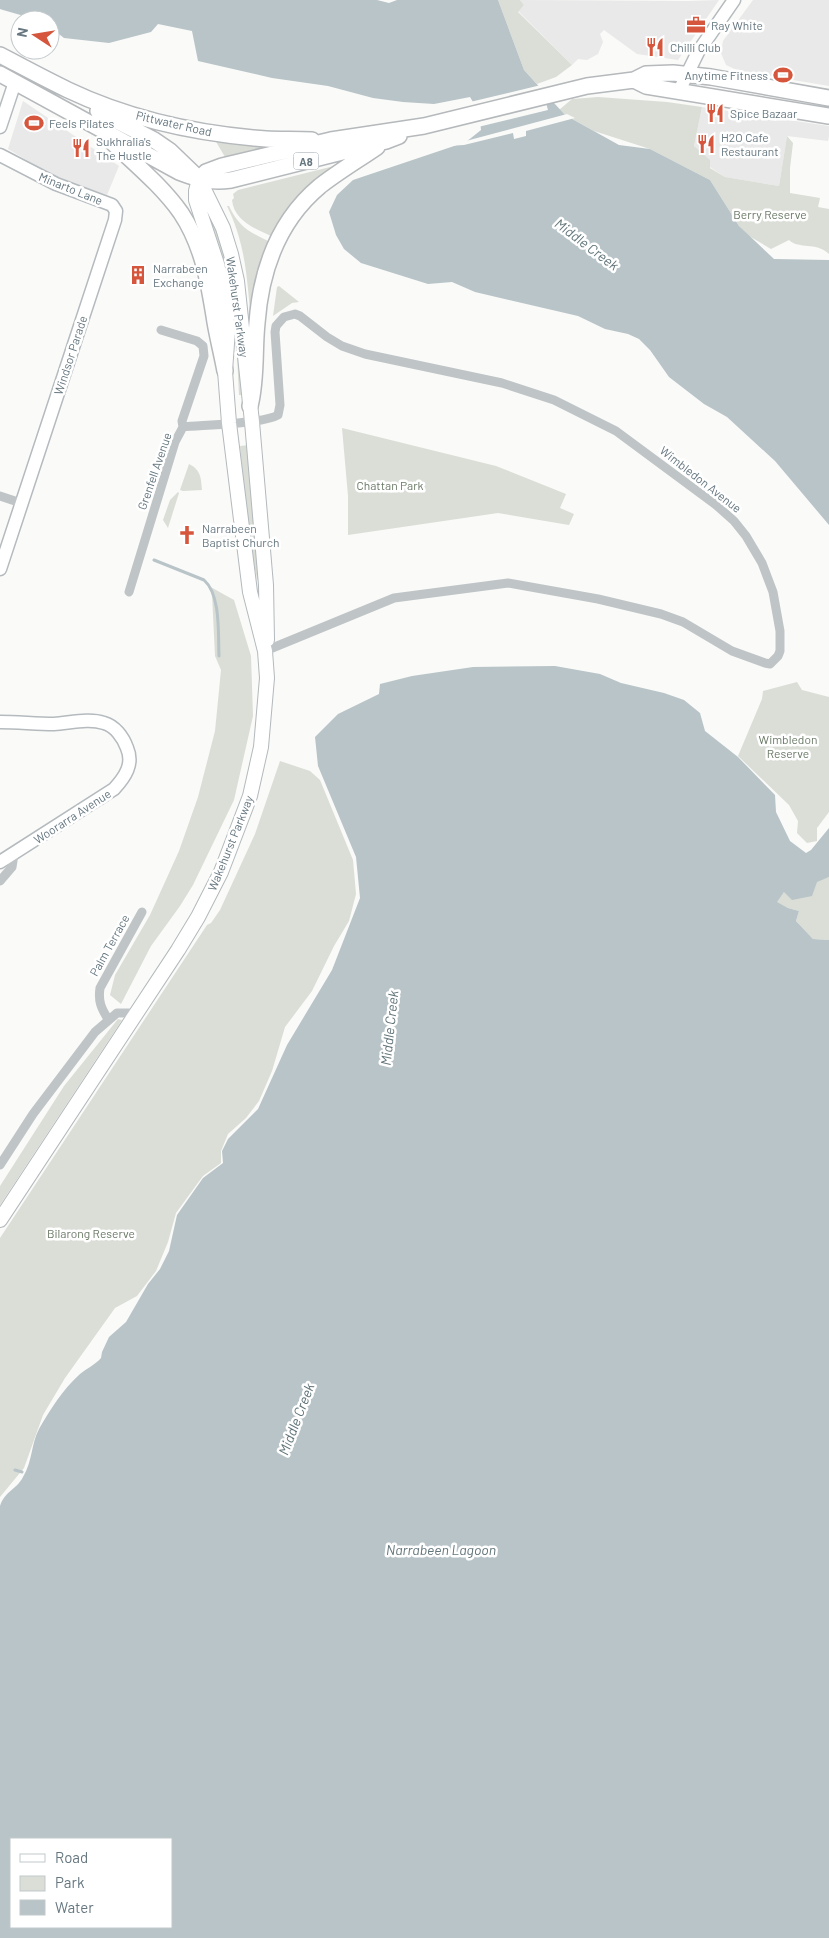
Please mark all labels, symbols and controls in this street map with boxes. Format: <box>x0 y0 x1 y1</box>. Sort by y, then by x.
north arrow <box>10 10 60 60</box>
office icon: Ray White <box>685 14 707 36</box>
place label: Ray White <box>711 18 763 32</box>
text: N <box>13 26 31 39</box>
restaurant icon: Chilli Club <box>644 36 666 58</box>
place label: Chilli Club <box>670 40 721 54</box>
sports icon: Anytime Fitness <box>772 64 794 86</box>
place label: Anytime Fitness <box>684 68 768 82</box>
restaurant icon: Spice Bazaar <box>704 102 726 124</box>
place label: Spice Bazaar <box>730 106 798 120</box>
street label: Pittwater Road <box>135 107 213 139</box>
sports icon: Feels Pilates <box>23 112 45 134</box>
place label: Feels Pilates <box>49 116 115 130</box>
place label: H2O Cafe Restaurant <box>721 130 779 158</box>
restaurant icon: H2O Cafe Restaurant <box>695 133 717 155</box>
place label: Sukhralia's The Hustle <box>96 134 152 162</box>
restaurant icon: Sukhralia's The Hustle <box>70 137 92 159</box>
road number: A8 <box>294 153 318 170</box>
street label: Minarto Lane <box>37 169 105 207</box>
park label: Berry Reserve <box>733 207 807 221</box>
water label: Middle Creek <box>552 214 622 274</box>
street label: Wakehurst Parkway <box>224 256 252 359</box>
place label: Narrabeen Exchange <box>153 261 208 289</box>
building icon: Narrabeen Exchange <box>127 264 149 286</box>
street label: Windsor Parade <box>51 314 89 396</box>
street label: Grenfell Avenue <box>134 431 174 511</box>
street label: Wimbledon Avenue <box>658 443 744 515</box>
park label: Chattan Park <box>356 478 424 492</box>
place label: Narrabeen Baptist Church <box>202 521 279 549</box>
church icon: Narrabeen Baptist Church <box>176 524 198 546</box>
park label: Wimbledon Reserve <box>759 732 817 760</box>
street label: Woorarra Avenue <box>31 786 113 846</box>
street label: Wakehurst Parkway <box>204 793 256 893</box>
street label: Palm Terrace <box>86 912 132 978</box>
water label: Middle Creek <box>377 989 401 1066</box>
park label: Bilarong Reserve <box>47 1226 135 1240</box>
water label: Middle Creek <box>275 1381 318 1457</box>
water label: Narrabeen Lagoon <box>386 1541 496 1558</box>
legend <box>10 1838 172 1928</box>
text: Road <box>55 1848 88 1866</box>
text: Park <box>55 1873 85 1891</box>
text: Water <box>55 1898 94 1916</box>

